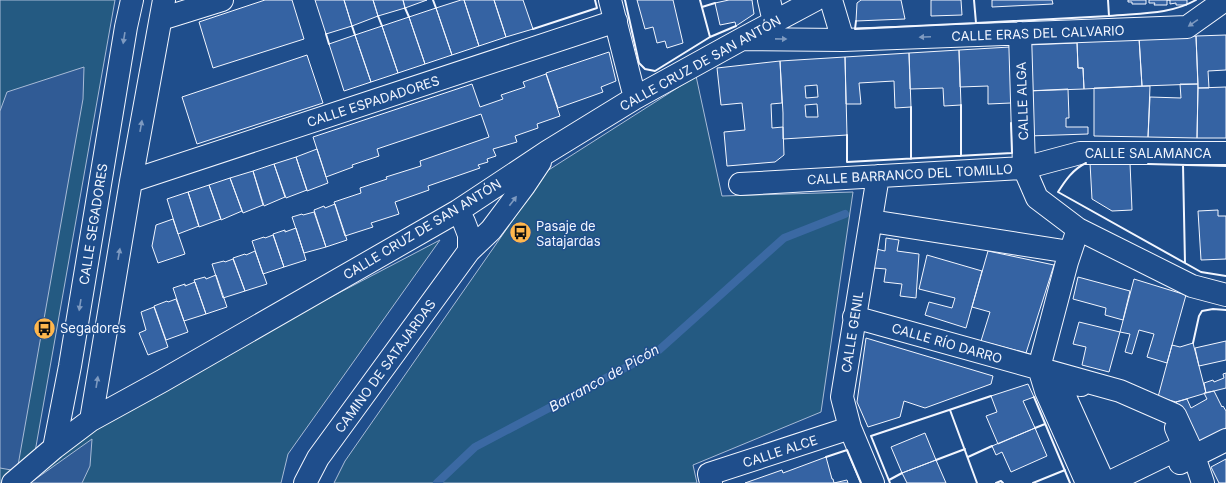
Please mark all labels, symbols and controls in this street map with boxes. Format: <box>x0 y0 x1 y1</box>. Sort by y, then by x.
street label: CALLE CRUZ DE SAN ANTÓN <box>617 12 783 114</box>
one-way arrow <box>1188 19 1198 27</box>
street label: CALLE ERAS DEL CALVARIO <box>951 22 1125 44</box>
one-way arrow <box>121 32 127 44</box>
one-way arrow <box>918 34 931 40</box>
one-way arrow <box>775 36 787 43</box>
street label: CALLE ALGA <box>1013 61 1031 141</box>
street label: CALLE ESPADADORES <box>305 72 441 130</box>
one-way arrow <box>138 120 144 132</box>
street label: CALLE SALAMANCA <box>1085 145 1211 161</box>
street label: CALLE BARRANCO DEL TOMILLO <box>807 161 1013 187</box>
street label: CALLE SEGADORES <box>75 162 111 286</box>
street label: CALLE CRUZ DE SAN ANTÓN <box>340 175 504 283</box>
one-way arrow <box>508 195 517 206</box>
place label: Pasaje de Satajardas <box>536 218 601 249</box>
bus stop icon: Pasaje de Satajardas <box>508 220 534 246</box>
one-way arrow <box>116 248 122 260</box>
street label: CALLE GENIL <box>838 290 866 374</box>
street label: CAMINO DE SATAJARDAS <box>331 296 439 436</box>
one-way arrow <box>77 299 83 311</box>
bus stop icon: Segadores <box>31 315 57 341</box>
place label: Segadores <box>60 320 126 336</box>
street label: CALLE RÍO DARRO <box>890 320 1004 366</box>
water label: Barranco de Picón <box>546 340 662 415</box>
one-way arrow <box>94 376 100 388</box>
street label: CALLE ALCE <box>741 431 819 471</box>

